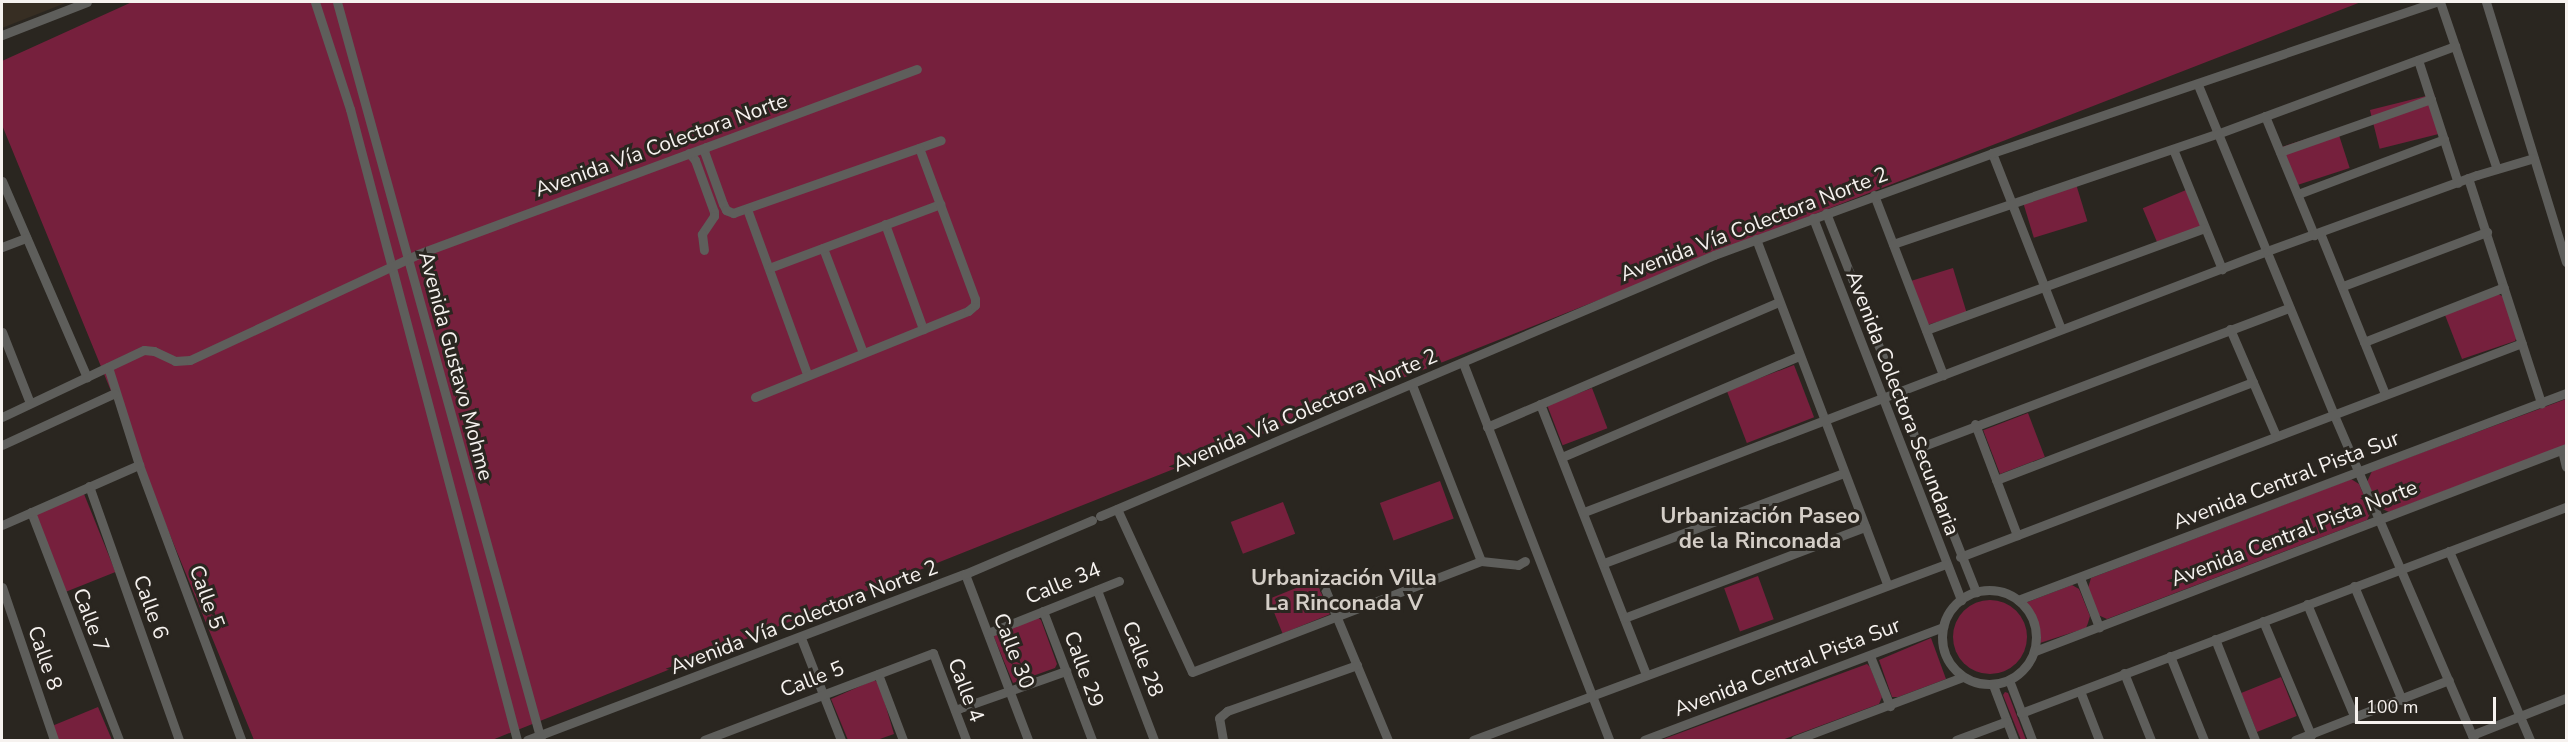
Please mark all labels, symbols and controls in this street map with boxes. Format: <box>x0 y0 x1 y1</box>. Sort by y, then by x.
street label: Avenida Vía Colectora Norte <box>531 88 791 202</box>
street label: Avenida Vía Colectora Norte 2 <box>1617 161 1891 287</box>
street label: Avenida Gustavo Mohme <box>413 249 499 483</box>
street label: Avenida Colectora Secundaria <box>1841 267 1965 539</box>
street label: Avenida Vía Colectora Norte 2 <box>1169 343 1441 477</box>
street label: Avenida Central Pista Sur <box>2169 425 2403 535</box>
street label: Avenida Central Pista Norte <box>2167 474 2421 592</box>
district label: Urbanización Paseo de la Rinconada <box>1660 503 1860 554</box>
street label: Avenida Vía Colectora Norte 2 <box>667 554 941 680</box>
street label: Calle 34 <box>1022 557 1104 609</box>
street label: Calle 5 <box>184 561 230 633</box>
district label: Urbanización Villa La Rinconada V <box>1251 565 1437 616</box>
street label: Calle 6 <box>128 571 174 643</box>
street label: Calle 7 <box>67 584 115 656</box>
street label: Calle 30 <box>988 610 1040 692</box>
street label: Avenida Central Pista Sur <box>1670 612 1904 722</box>
street label: Calle 28 <box>1117 618 1169 700</box>
street label: Calle 8 <box>22 622 68 694</box>
street label: Calle 29 <box>1059 628 1109 710</box>
street label: Calle 4 <box>942 654 990 726</box>
street label: Calle 5 <box>776 655 848 703</box>
scale bar <box>2358 685 2499 723</box>
text: 100 m <box>2366 695 2418 719</box>

